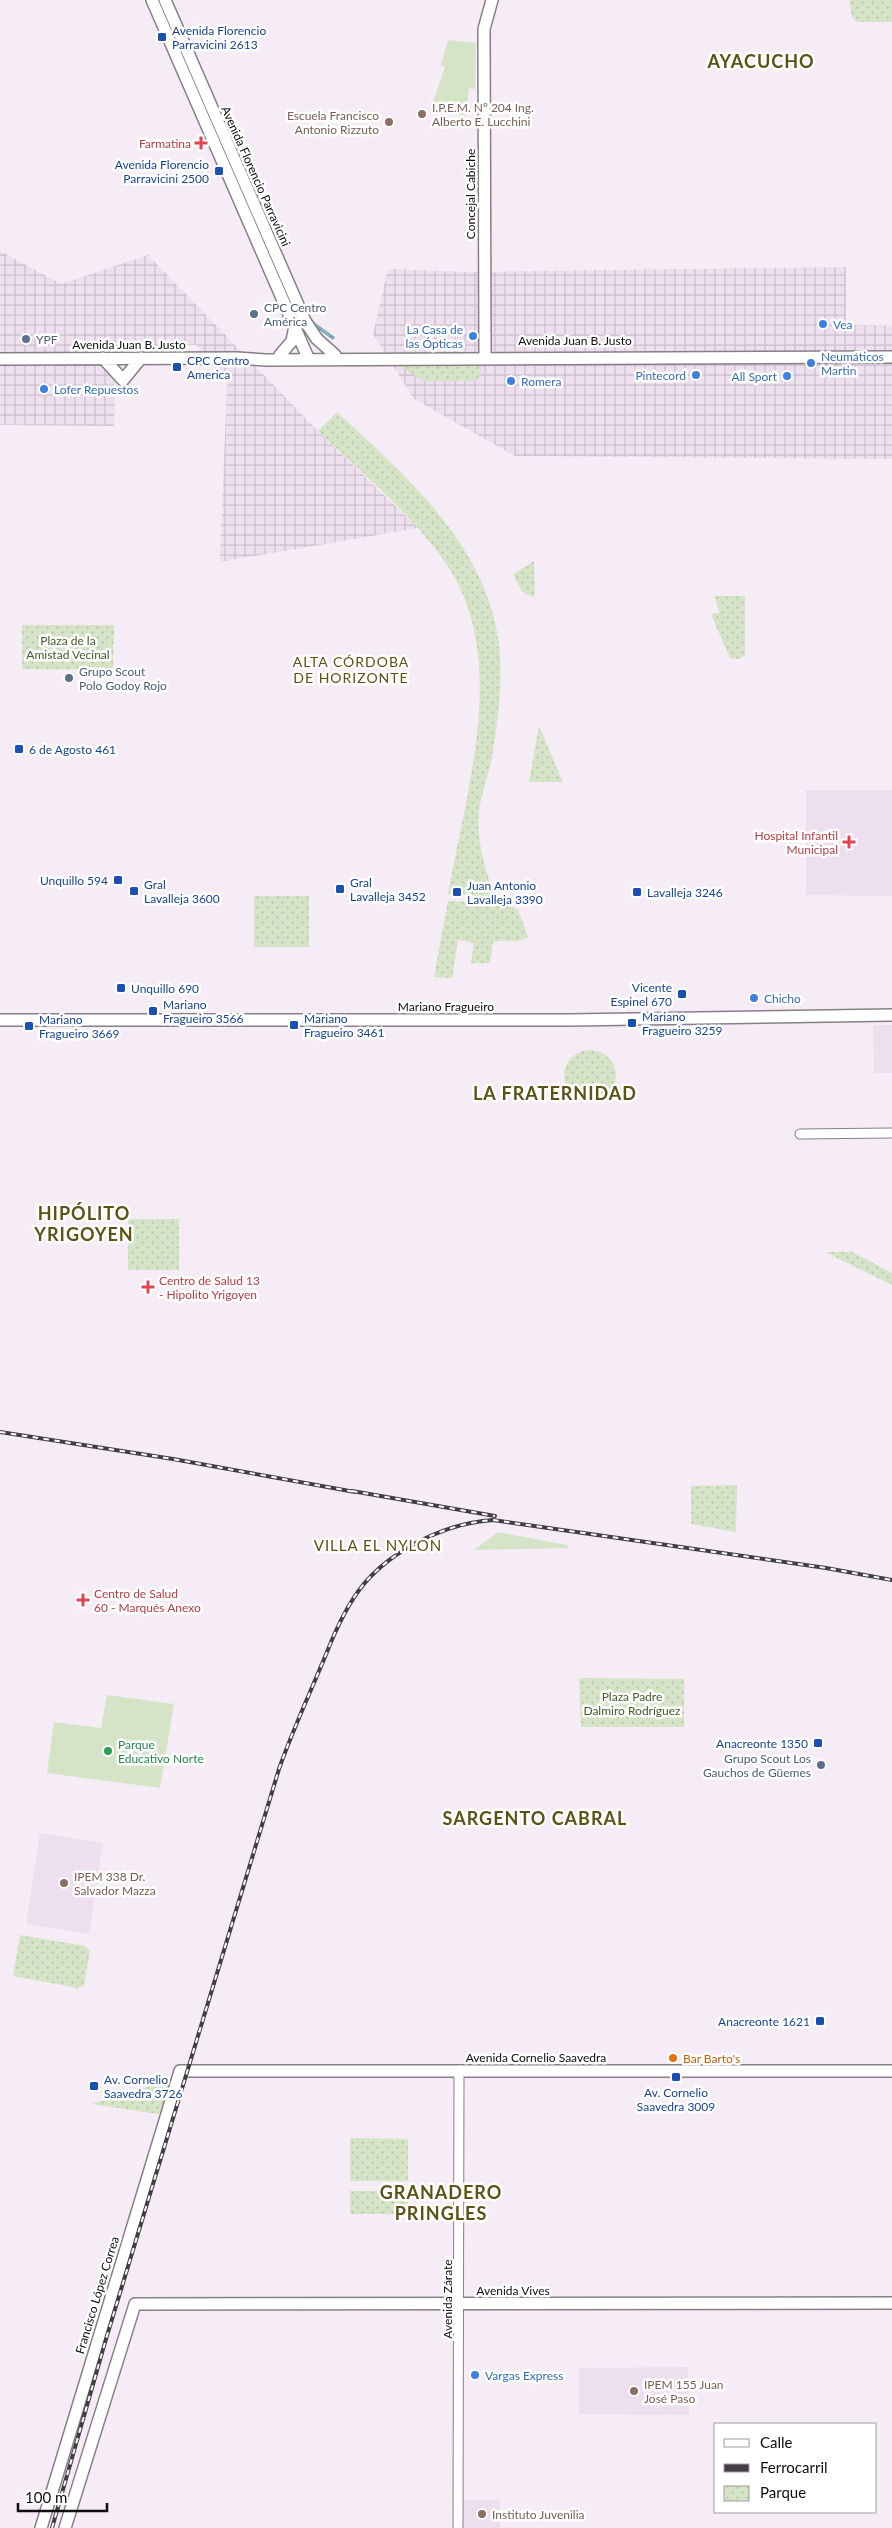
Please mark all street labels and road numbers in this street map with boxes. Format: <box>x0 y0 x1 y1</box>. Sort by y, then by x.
street label: Avenida Florencio Parravicini <box>218 104 294 249</box>
street label: Concejal Cabiche <box>463 149 478 239</box>
street label: Avenida Juan B. Justo <box>518 333 632 348</box>
street label: Avenida Juan B. Justo <box>72 337 186 352</box>
street label: Mariano Fragueiro <box>398 999 494 1014</box>
street label: Avenida Cornelio Saavedra <box>466 2050 606 2065</box>
street label: Francisco López Correa <box>72 2234 122 2356</box>
street label: Avenida Zárate <box>440 2259 455 2339</box>
street label: Avenida Vives <box>476 2283 550 2298</box>

